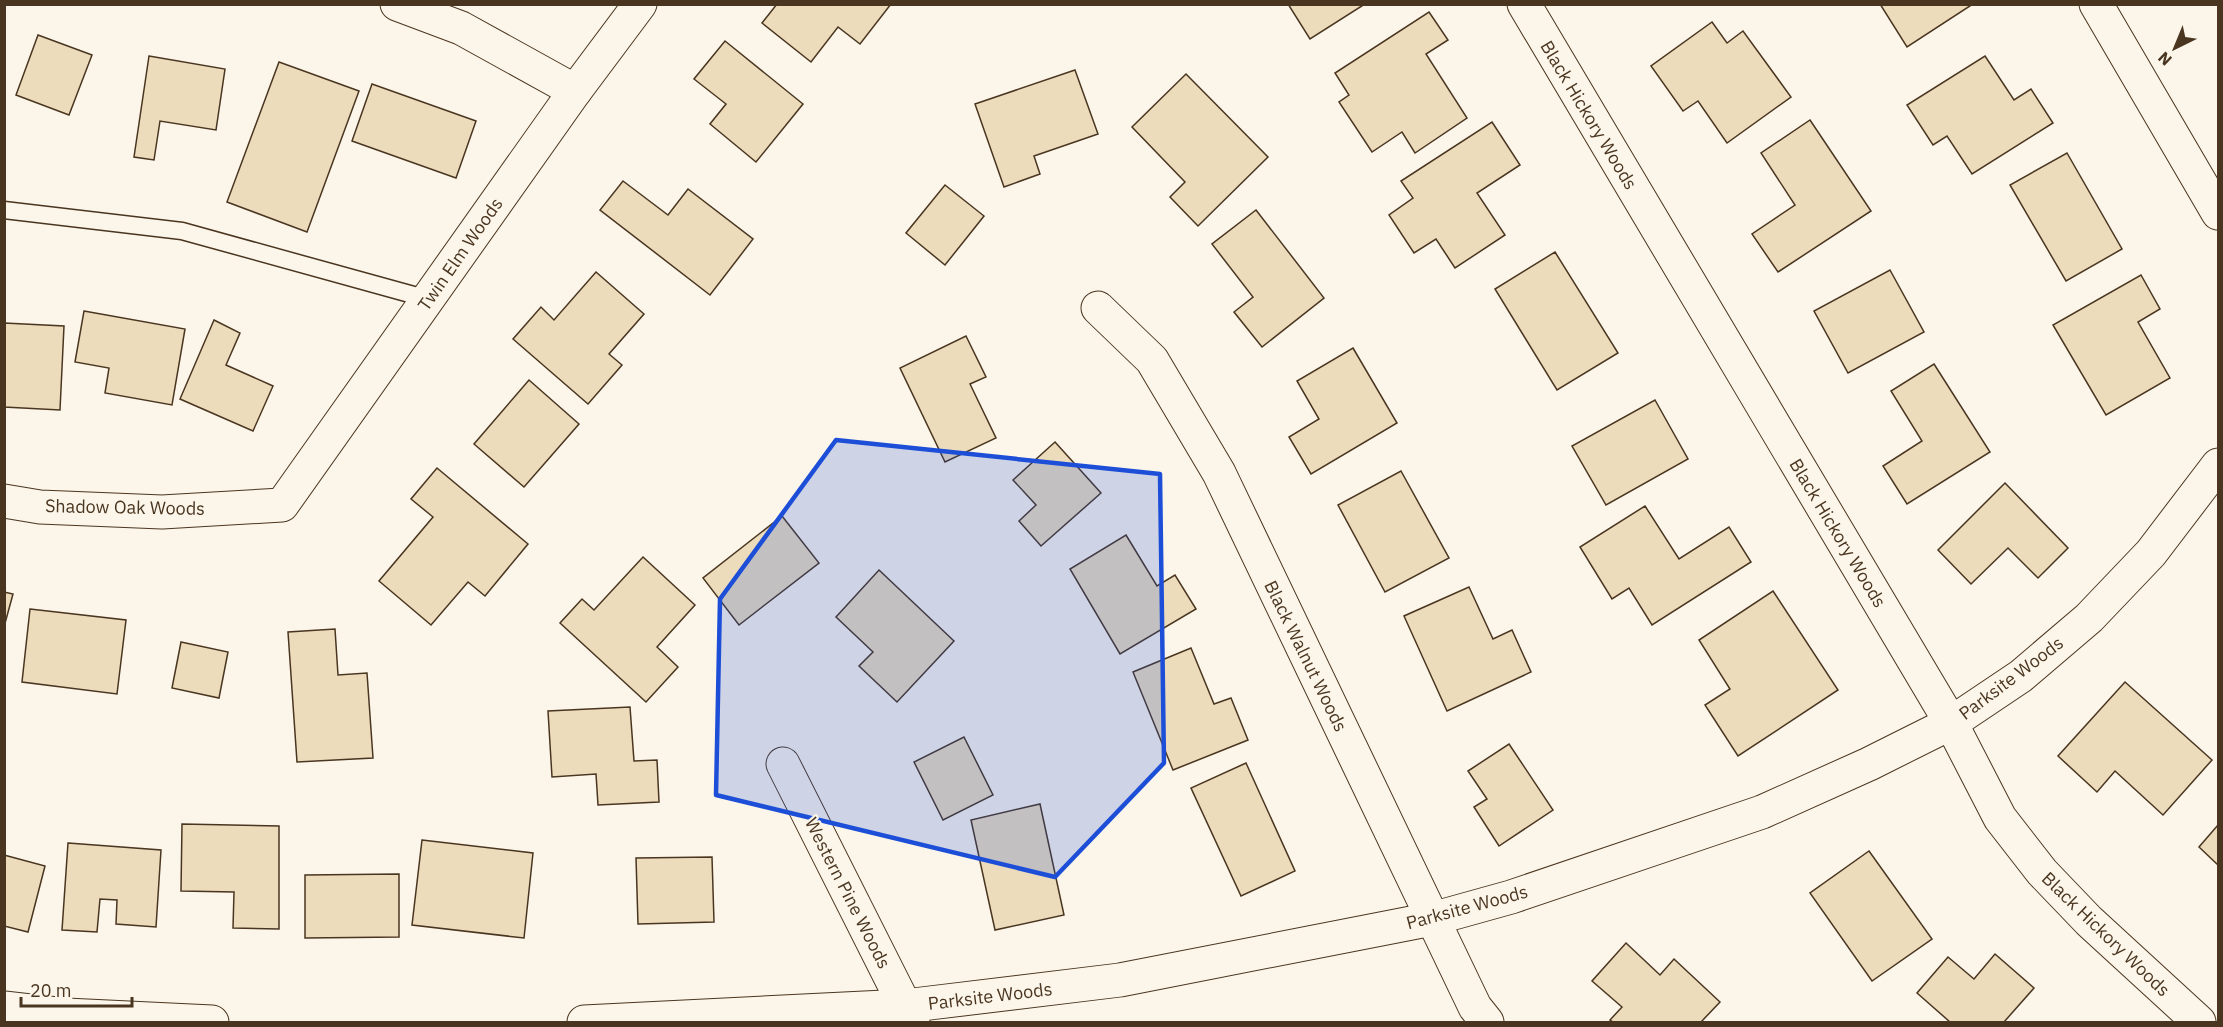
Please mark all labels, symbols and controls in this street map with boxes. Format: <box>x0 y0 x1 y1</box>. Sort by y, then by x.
north arrow <box>2145 18 2205 78</box>
street label: Black Hickory Woods <box>1535 36 1643 194</box>
text: N <box>2154 48 2176 70</box>
street label: Twin Elm Woods <box>412 193 508 315</box>
street label: Black Hickory Woods <box>1784 454 1892 612</box>
street label: Shadow Oak Woods <box>45 494 205 520</box>
street label: Black Walnut Woods <box>1259 577 1353 735</box>
street label: Parksite Woods <box>1954 631 2068 725</box>
street label: Western Pine Woods <box>800 814 896 972</box>
street label: Black Hickory Woods <box>2037 867 2175 1001</box>
street label: Parksite Woods <box>1404 880 1530 934</box>
scale bar <box>21 970 132 1008</box>
street label: Parksite Woods <box>927 977 1053 1015</box>
text: 20 m <box>30 979 72 1002</box>

